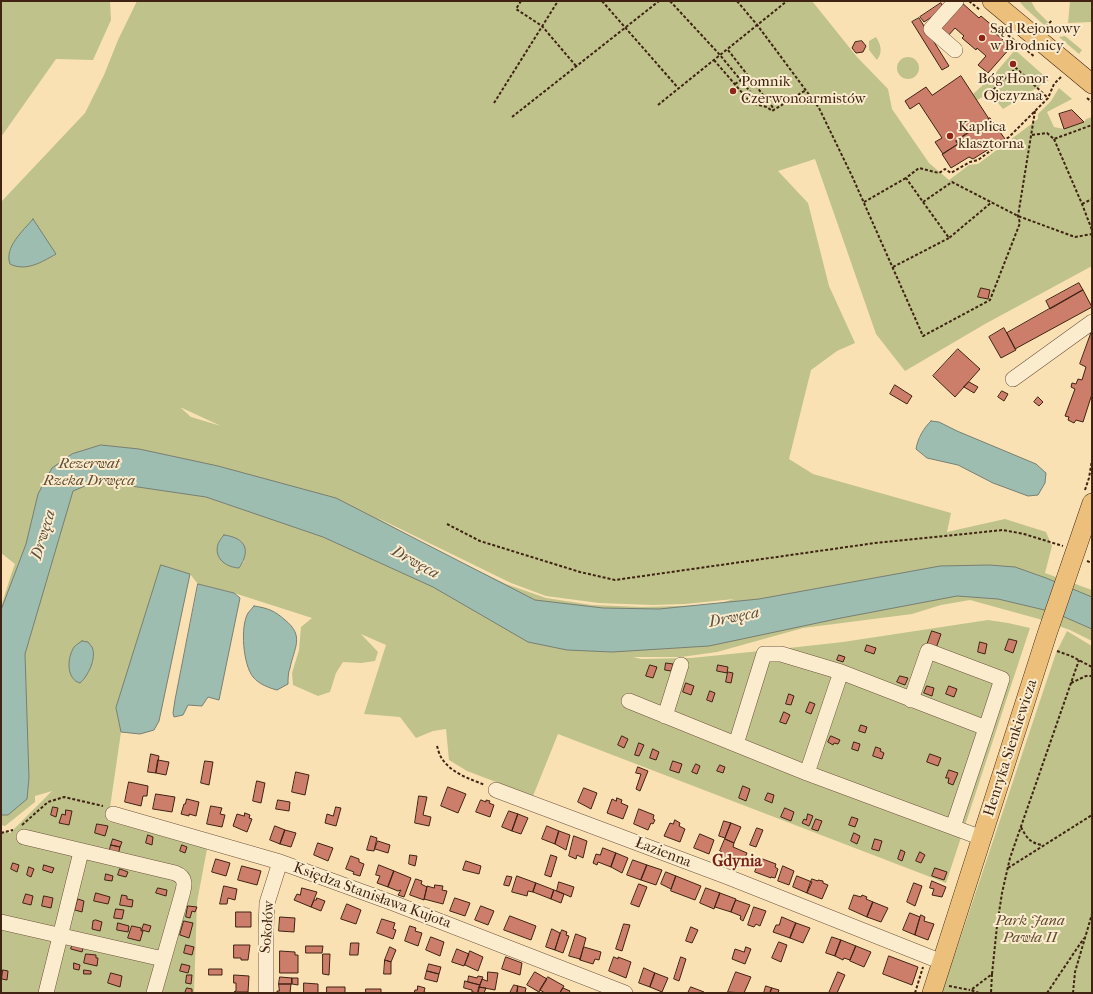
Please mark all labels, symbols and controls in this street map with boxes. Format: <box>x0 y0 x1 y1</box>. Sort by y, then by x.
place label: Sąd Rejonowy w Brodnicy <box>990 20 1081 55</box>
marker: Sąd Rejonowy w Brodnicy <box>977 33 987 43</box>
marker: Bóg Honor Ojczyzna <box>1008 59 1018 69</box>
place label: Bóg Honor Ojczyzna <box>978 70 1048 105</box>
place label: Pomnik Czerwonoarmistów <box>741 73 866 108</box>
marker: Pomnik Czerwonoarmistów <box>728 86 738 96</box>
place label: Kaplica klasztorna <box>958 118 1024 153</box>
marker: Kaplica klasztorna <box>945 131 955 141</box>
park label: Rezerwat Rzeka Drwęca <box>43 455 135 490</box>
water label: Drwęca <box>27 508 61 562</box>
water label: Drwęca <box>388 542 442 584</box>
water label: Drwęca <box>707 604 761 632</box>
street label: Henryka Sienkiewicza <box>980 677 1042 819</box>
street label: Łazienna <box>632 834 694 872</box>
district label: Gdynia <box>712 852 762 872</box>
street label: Księdza Stanisława Kujota <box>291 859 453 933</box>
street label: Sokołów <box>257 900 279 954</box>
park label: Park Jana Pawła II <box>995 912 1065 947</box>

